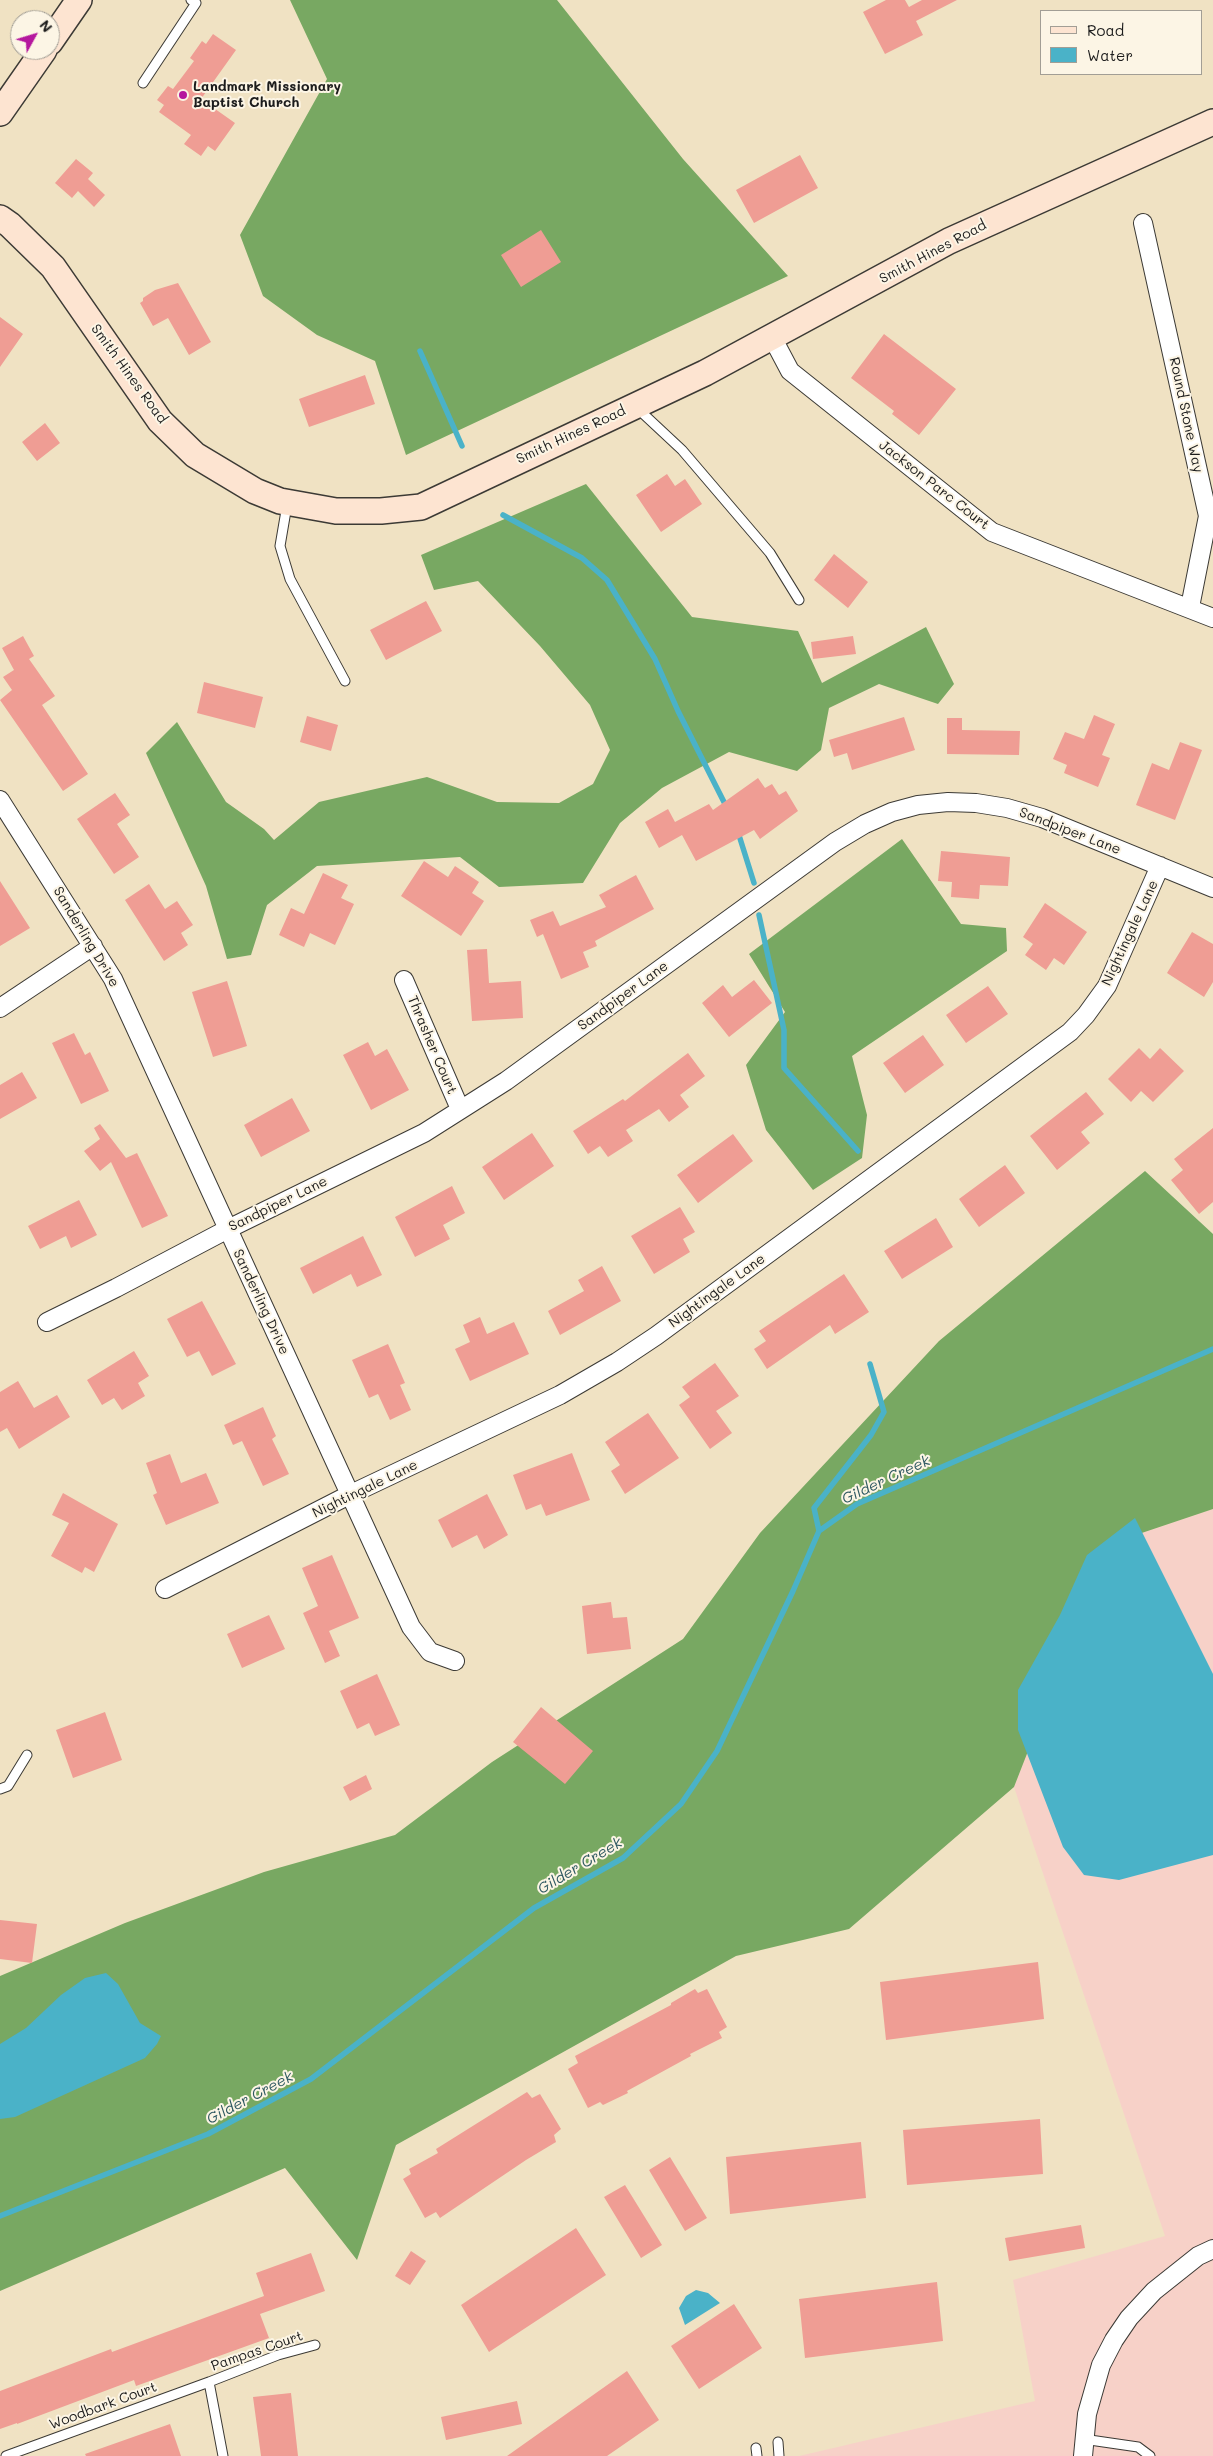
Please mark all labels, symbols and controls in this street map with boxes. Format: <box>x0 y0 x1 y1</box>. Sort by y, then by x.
north arrow <box>10 10 60 60</box>
legend <box>1040 10 1203 75</box>
text: N <box>36 16 57 36</box>
text: Road <box>1087 20 1124 40</box>
text: Water <box>1087 45 1133 65</box>
place label: Landmark Missionary Baptist Church <box>193 79 341 111</box>
marker: Landmark Missionary Baptist Church <box>177 89 189 101</box>
street label: Smith Hines Road <box>877 217 989 287</box>
street label: Smith Hines Road <box>87 321 171 427</box>
street label: Round Stone Way <box>1166 356 1206 474</box>
street label: Smith Hines Road <box>514 402 628 468</box>
street label: Jackson Parc Court <box>875 437 993 533</box>
street label: Sandpiper Lane <box>1017 804 1123 858</box>
street label: Nightingale Lane <box>1098 877 1162 989</box>
street label: Sanderling Drive <box>49 884 123 990</box>
street label: Sandpiper Lane <box>575 958 671 1034</box>
street label: Thrasher Court <box>404 993 460 1097</box>
street label: Sandpiper Lane <box>226 1173 330 1235</box>
street label: Sanderling Drive <box>229 1247 293 1357</box>
street label: Nightingale Lane <box>666 1250 768 1332</box>
water label: Gilder Creek <box>839 1452 933 1508</box>
street label: Nightingale Lane <box>310 1456 420 1522</box>
water label: Gilder Creek <box>534 1834 626 1898</box>
water label: Gilder Creek <box>204 2068 296 2128</box>
street label: Pampas Court <box>209 2327 305 2375</box>
street label: Woodbark Court <box>47 2379 159 2433</box>

